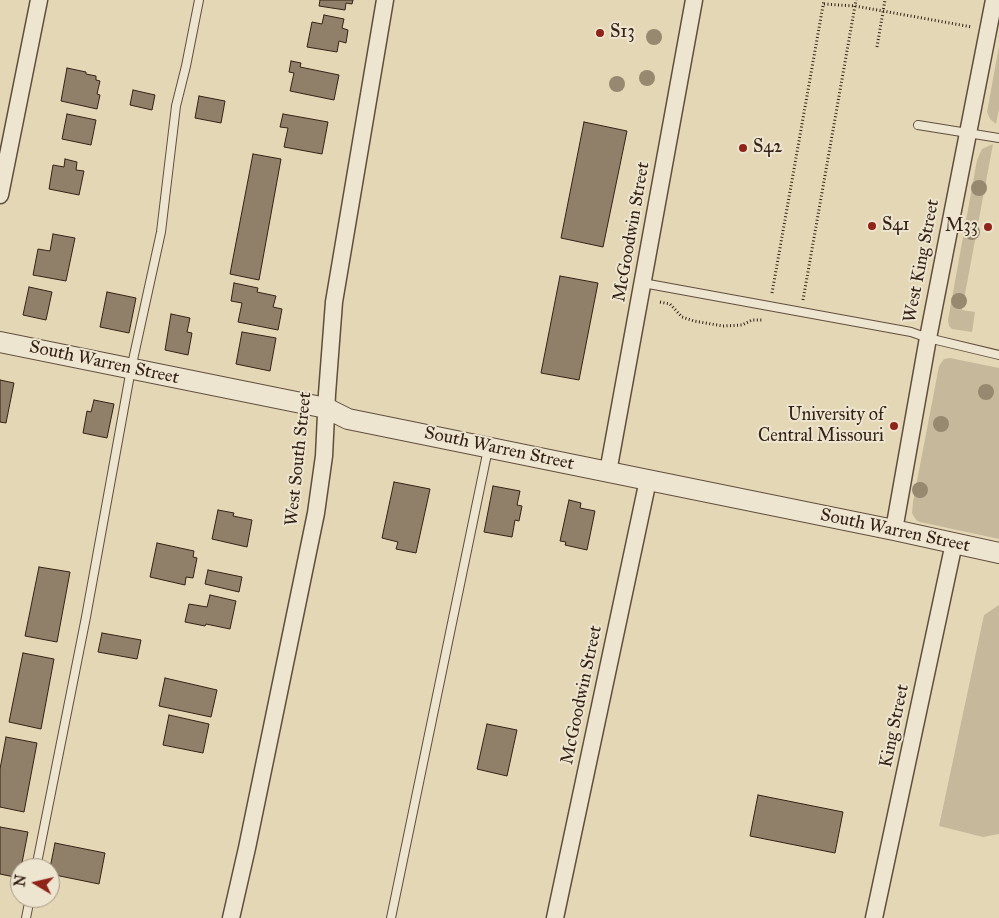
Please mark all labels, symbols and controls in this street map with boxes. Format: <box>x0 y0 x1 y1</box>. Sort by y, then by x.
place label: S13 <box>610 22 635 44</box>
marker: S13 <box>594 27 606 39</box>
place label: S42 <box>753 137 782 159</box>
marker: S42 <box>737 142 749 154</box>
street label: McGoodwin Street <box>609 160 655 304</box>
street label: West King Street <box>899 198 945 324</box>
place label: S41 <box>882 215 909 237</box>
place label: M33 <box>945 216 978 238</box>
marker: S41 <box>866 220 878 232</box>
marker: M33 <box>982 221 994 233</box>
street label: South Warren Street <box>27 337 181 389</box>
street label: West South Street <box>281 391 317 527</box>
place label: University of Central Missouri <box>758 405 884 448</box>
marker: University of Central Missouri <box>888 420 900 432</box>
street label: South Warren Street <box>422 423 576 475</box>
street label: South Warren Street <box>818 505 972 557</box>
street label: McGoodwin Street <box>557 623 607 767</box>
street label: King Street <box>876 682 914 770</box>
north arrow <box>10 858 60 908</box>
text: N <box>11 874 30 888</box>

